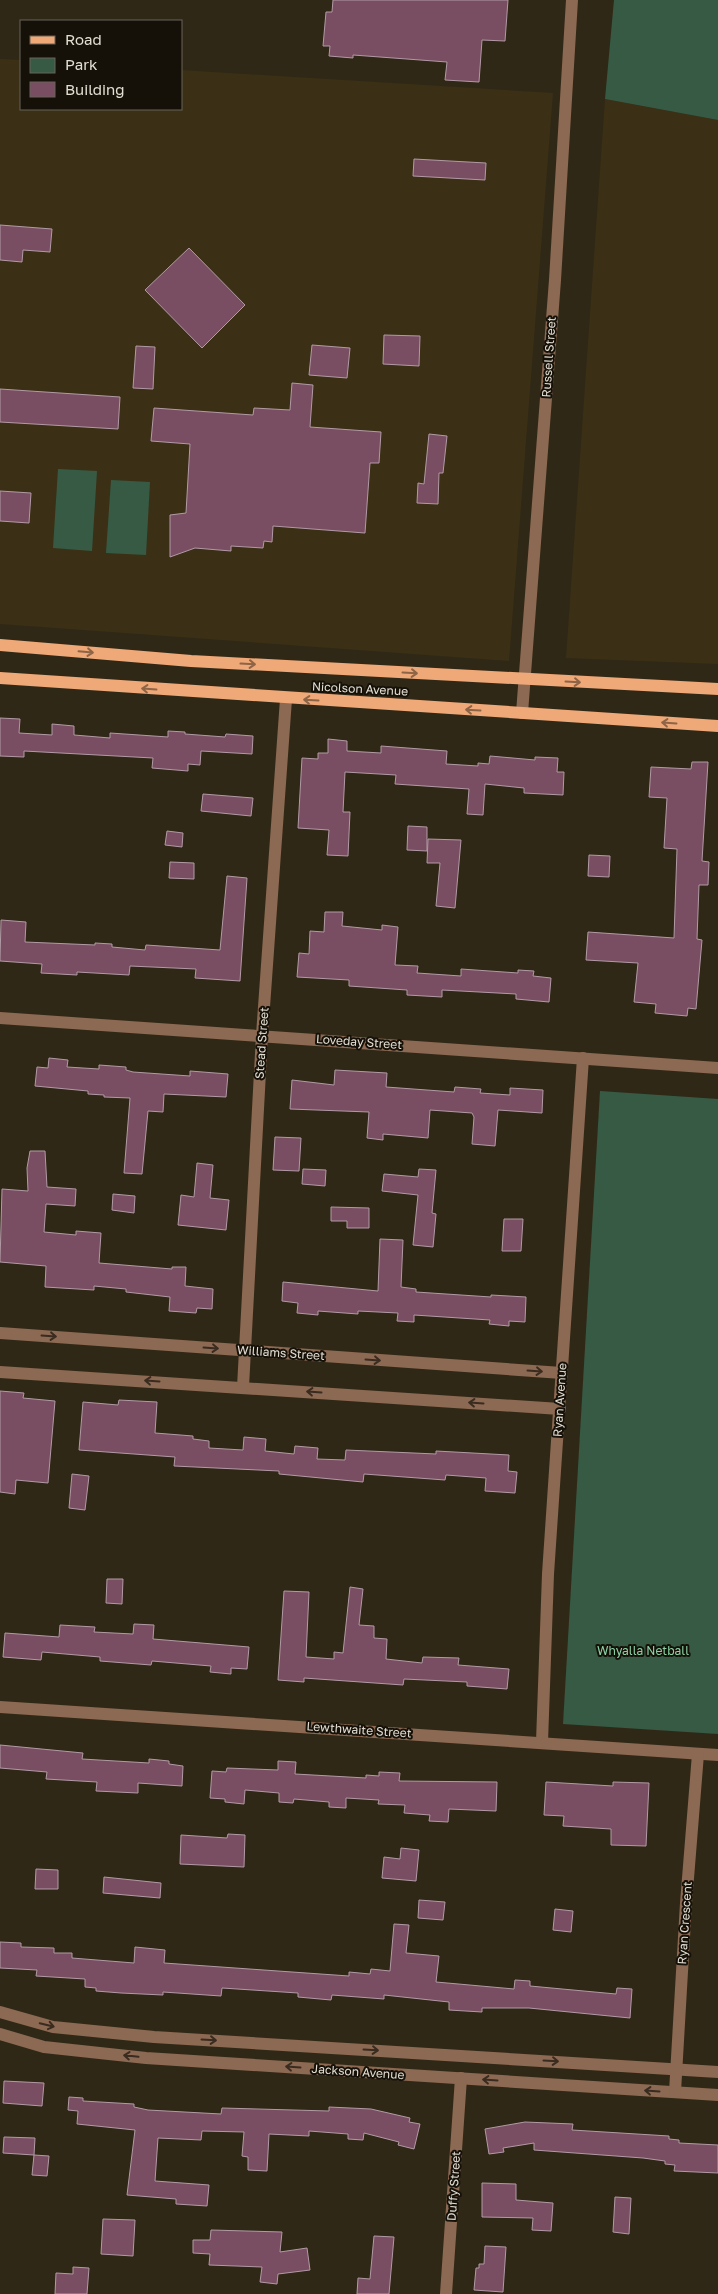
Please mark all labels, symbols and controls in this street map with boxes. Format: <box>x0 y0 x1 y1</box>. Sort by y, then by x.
legend <box>20 20 182 110</box>
text: Road <box>65 30 102 48</box>
text: Park <box>65 55 98 73</box>
text: Building <box>65 80 125 98</box>
street label: Russell Street <box>538 316 559 398</box>
one-way arrow <box>78 647 94 656</box>
one-way arrow <box>240 660 256 669</box>
one-way arrow <box>402 669 418 678</box>
street label: Nicolson Avenue <box>312 678 408 699</box>
one-way arrow <box>564 678 580 687</box>
one-way arrow <box>141 684 157 693</box>
one-way arrow <box>303 696 319 705</box>
one-way arrow <box>466 705 482 714</box>
one-way arrow <box>662 718 678 728</box>
street label: Stead Street <box>252 1006 272 1079</box>
street label: Loveday Street <box>315 1031 403 1052</box>
one-way arrow <box>40 1332 56 1341</box>
street label: Williams Street <box>237 1342 326 1363</box>
one-way arrow <box>202 1344 218 1353</box>
one-way arrow <box>365 1355 381 1364</box>
street label: Ryan Avenue <box>549 1362 570 1437</box>
one-way arrow <box>527 1366 543 1375</box>
one-way arrow <box>145 1377 161 1386</box>
one-way arrow <box>307 1388 323 1397</box>
one-way arrow <box>469 1399 485 1408</box>
park label: Whyalla Netball <box>597 1643 689 1658</box>
street label: Lewthwaite Street <box>306 1718 412 1741</box>
street label: Ryan Crescent <box>674 1881 695 1965</box>
one-way arrow <box>39 2021 55 2030</box>
one-way arrow <box>200 2036 216 2045</box>
one-way arrow <box>363 2046 379 2055</box>
one-way arrow <box>123 2051 139 2061</box>
one-way arrow <box>542 2057 558 2066</box>
street label: Jackson Avenue <box>311 2061 405 2082</box>
one-way arrow <box>285 2063 301 2072</box>
one-way arrow <box>482 2075 498 2085</box>
one-way arrow <box>644 2086 660 2095</box>
street label: Duffy Street <box>444 2150 463 2221</box>

